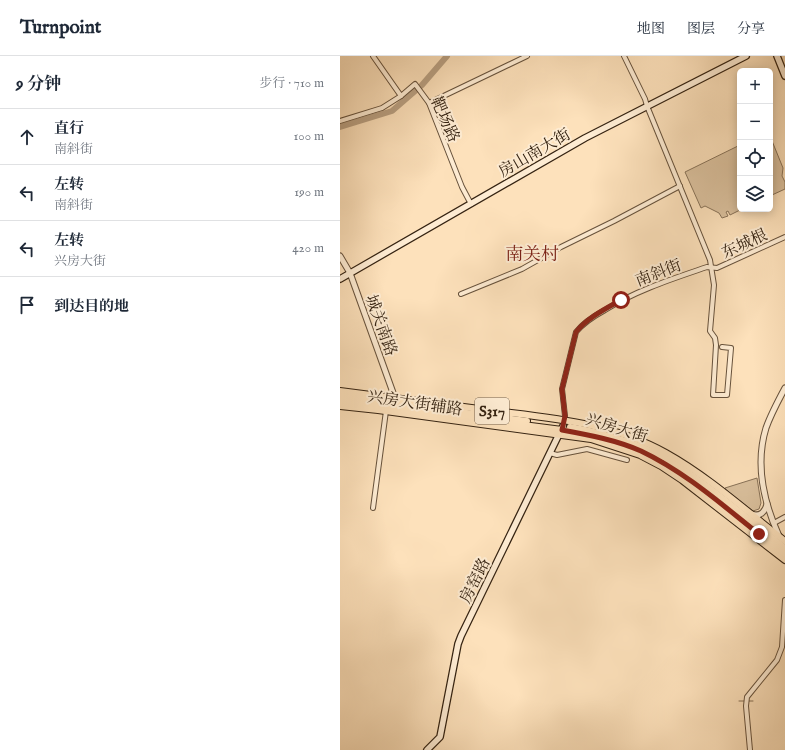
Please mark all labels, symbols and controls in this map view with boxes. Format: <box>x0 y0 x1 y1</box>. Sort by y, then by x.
text: Turnpoint <box>20 16 101 40</box>
text: 地图 <box>637 20 665 38</box>
text: 图层 <box>687 20 715 38</box>
text: 分享 <box>737 20 765 38</box>
map controls <box>737 68 773 212</box>
button: + <box>737 68 773 104</box>
text: 9 分钟 <box>16 74 61 95</box>
text: 步行 · 710 m <box>259 75 324 92</box>
street label: 靶场路 <box>425 94 463 146</box>
button: − <box>737 104 773 140</box>
text: 直行 <box>54 119 84 138</box>
street label: 房山南大街 <box>495 125 575 182</box>
icon: ahead <box>16 126 38 148</box>
text: 100 m <box>294 128 324 145</box>
button: locate <box>737 140 773 176</box>
text: 南斜街 <box>54 141 93 158</box>
text: 左转 <box>54 175 84 194</box>
button: layers <box>737 176 773 212</box>
icon: left <box>16 182 38 204</box>
text: 190 m <box>294 184 324 201</box>
text: 南斜街 <box>54 197 93 214</box>
street label: 东城根 <box>719 226 771 264</box>
text: 左转 <box>54 231 84 250</box>
icon: left <box>16 238 38 260</box>
text: 420 m <box>292 240 324 257</box>
district label: 南关村 <box>505 244 559 267</box>
text: 兴房大街 <box>54 253 106 270</box>
street label: 南斜街 <box>633 256 685 292</box>
route start <box>612 291 630 309</box>
street label: 城关南路 <box>360 292 400 359</box>
icon: arrive <box>16 294 38 316</box>
text: 到达目的地 <box>54 297 129 316</box>
street label: 兴房大街辅路 <box>366 387 464 421</box>
road number: S317 <box>475 398 509 424</box>
street label: 兴房大街 <box>583 410 650 448</box>
route end <box>750 525 768 543</box>
street label: 房窑路 <box>456 555 495 607</box>

